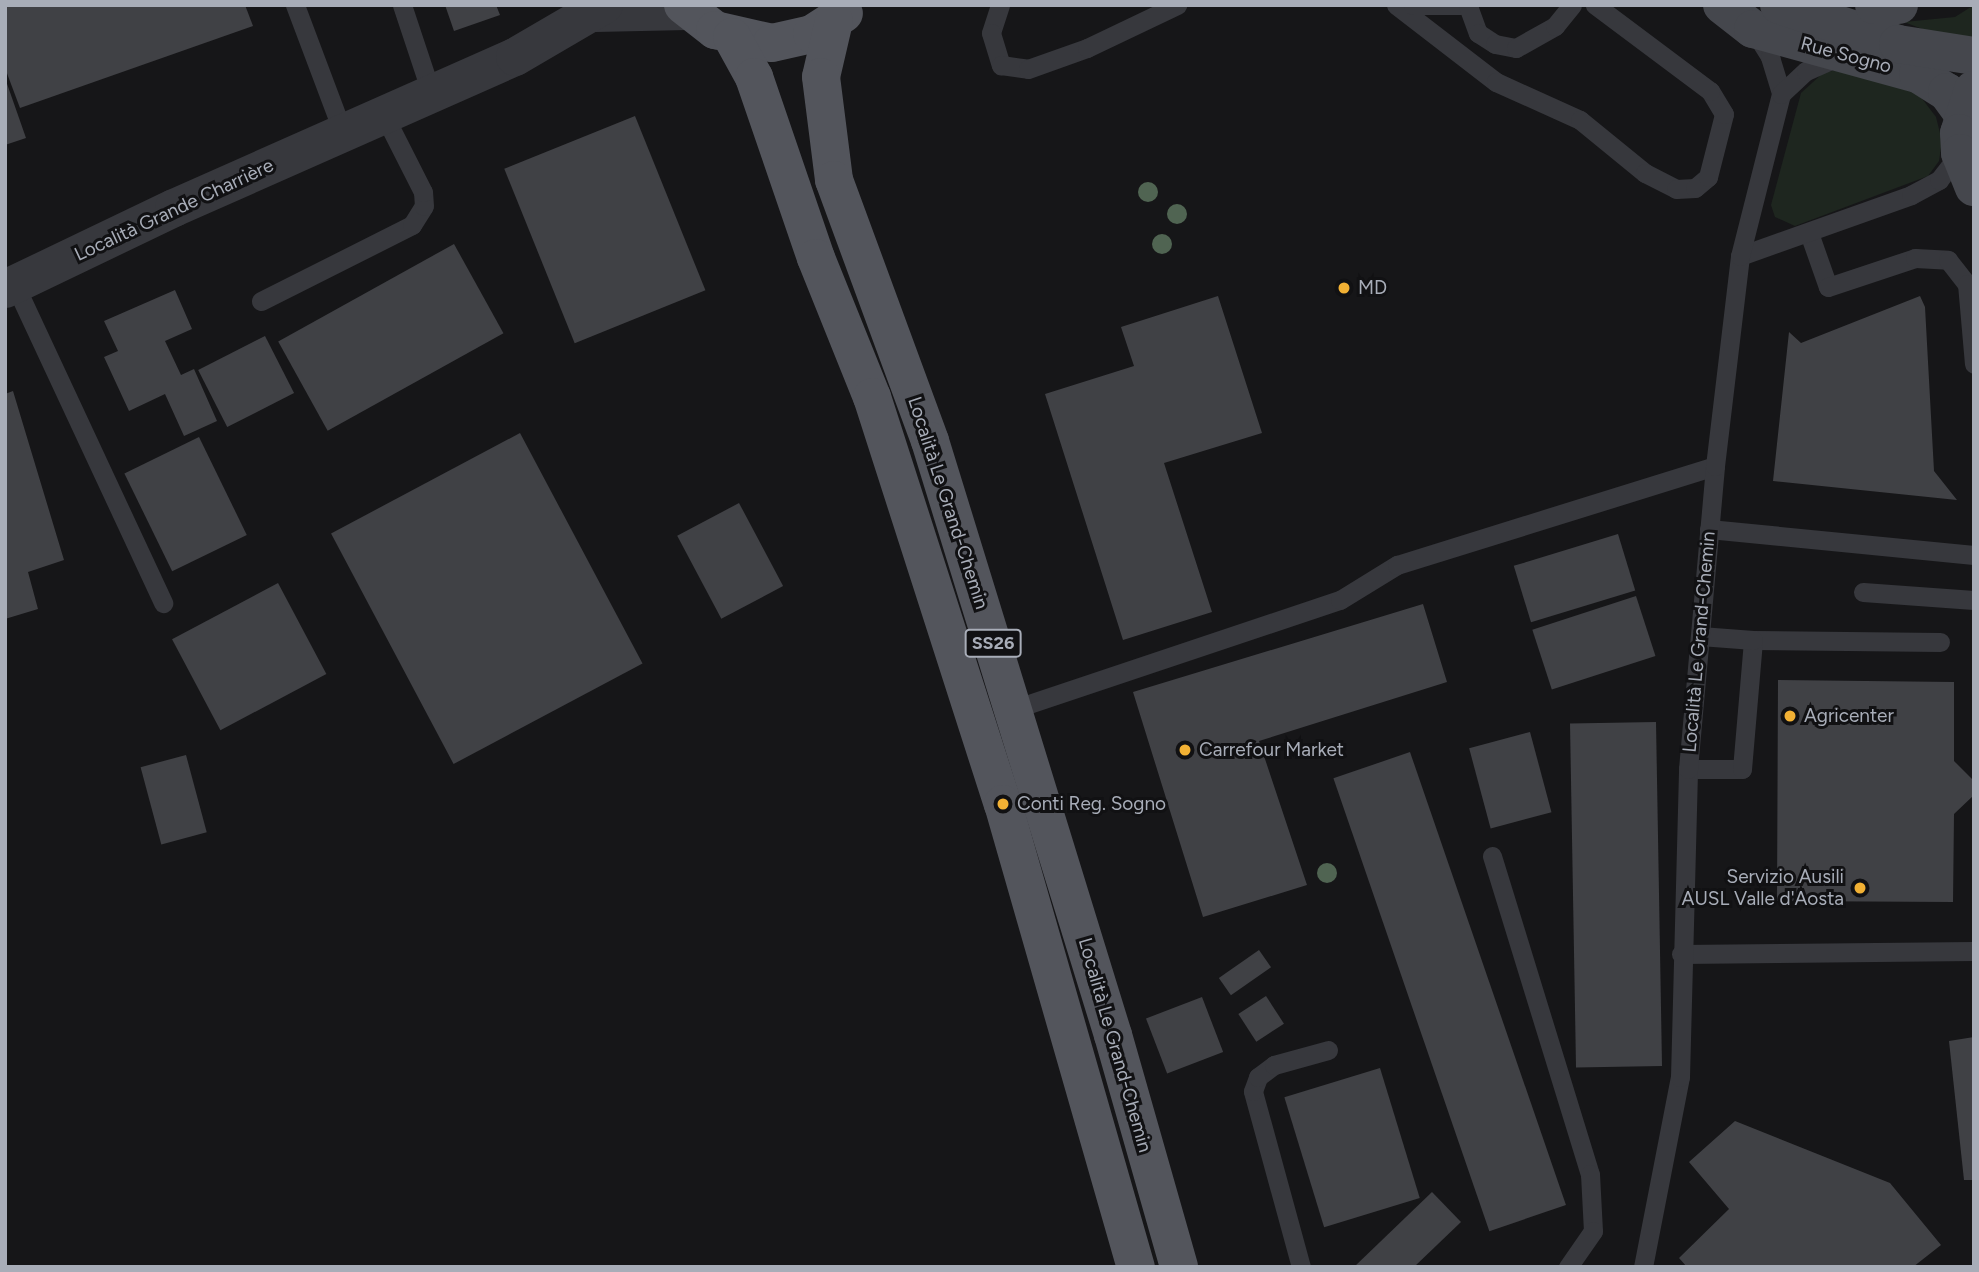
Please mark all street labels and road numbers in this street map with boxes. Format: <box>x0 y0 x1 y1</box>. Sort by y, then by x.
street label: Rue Sogno <box>1798 32 1894 78</box>
street label: Località Grande Charrière <box>71 154 277 266</box>
street label: Località Le Grand-Chemin <box>903 394 993 612</box>
street label: Località Le Grand-Chemin <box>1678 530 1720 754</box>
road number: SS26 <box>963 628 1023 658</box>
street label: Località Le Grand-Chemin <box>1073 935 1157 1155</box>

